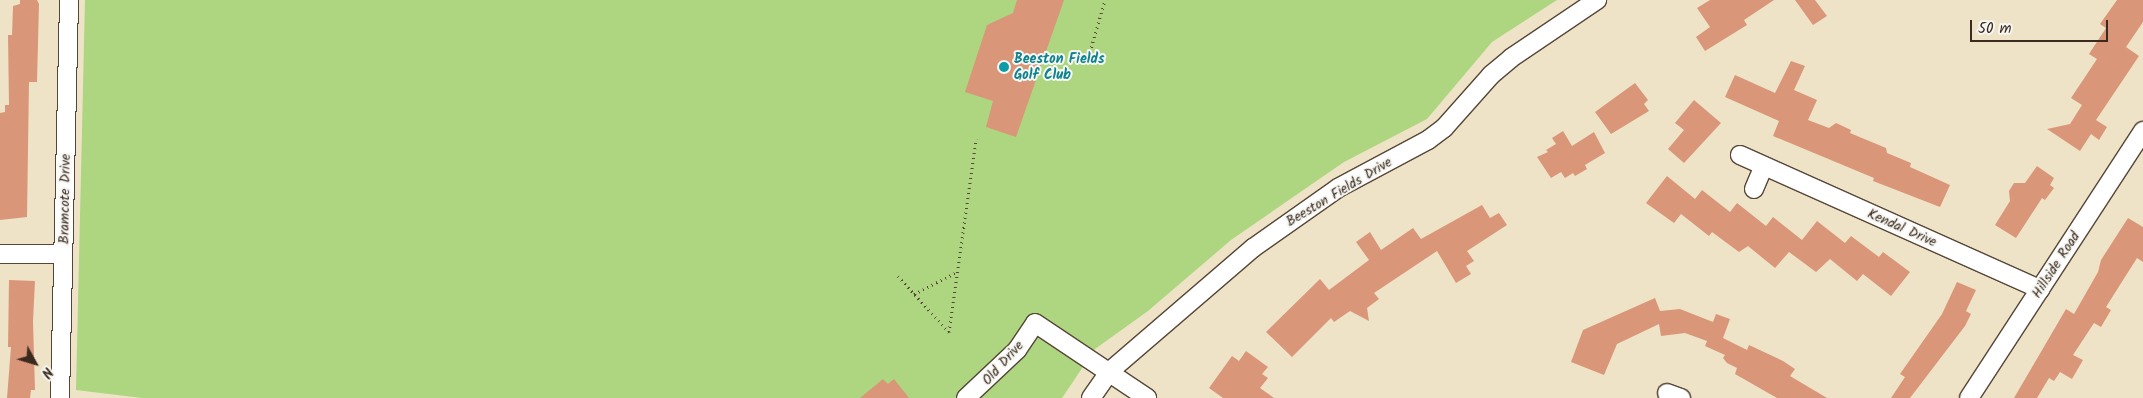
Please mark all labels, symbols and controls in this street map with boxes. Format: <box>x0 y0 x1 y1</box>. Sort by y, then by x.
scale bar <box>1973 10 2110 42</box>
text: 50 m <box>1978 17 2012 41</box>
place label: Beeston Fields Golf Club <box>1014 51 1105 84</box>
marker: Beeston Fields Golf Club <box>998 61 1010 73</box>
street label: Bramcote Drive <box>56 154 74 244</box>
street label: Beeston Fields Drive <box>1283 154 1395 230</box>
street label: Kendal Drive <box>1865 205 1939 251</box>
street label: Hillside Road <box>2028 229 2084 301</box>
street label: Old Drive <box>979 337 1027 389</box>
north arrow <box>10 338 60 388</box>
text: N <box>35 362 58 383</box>

